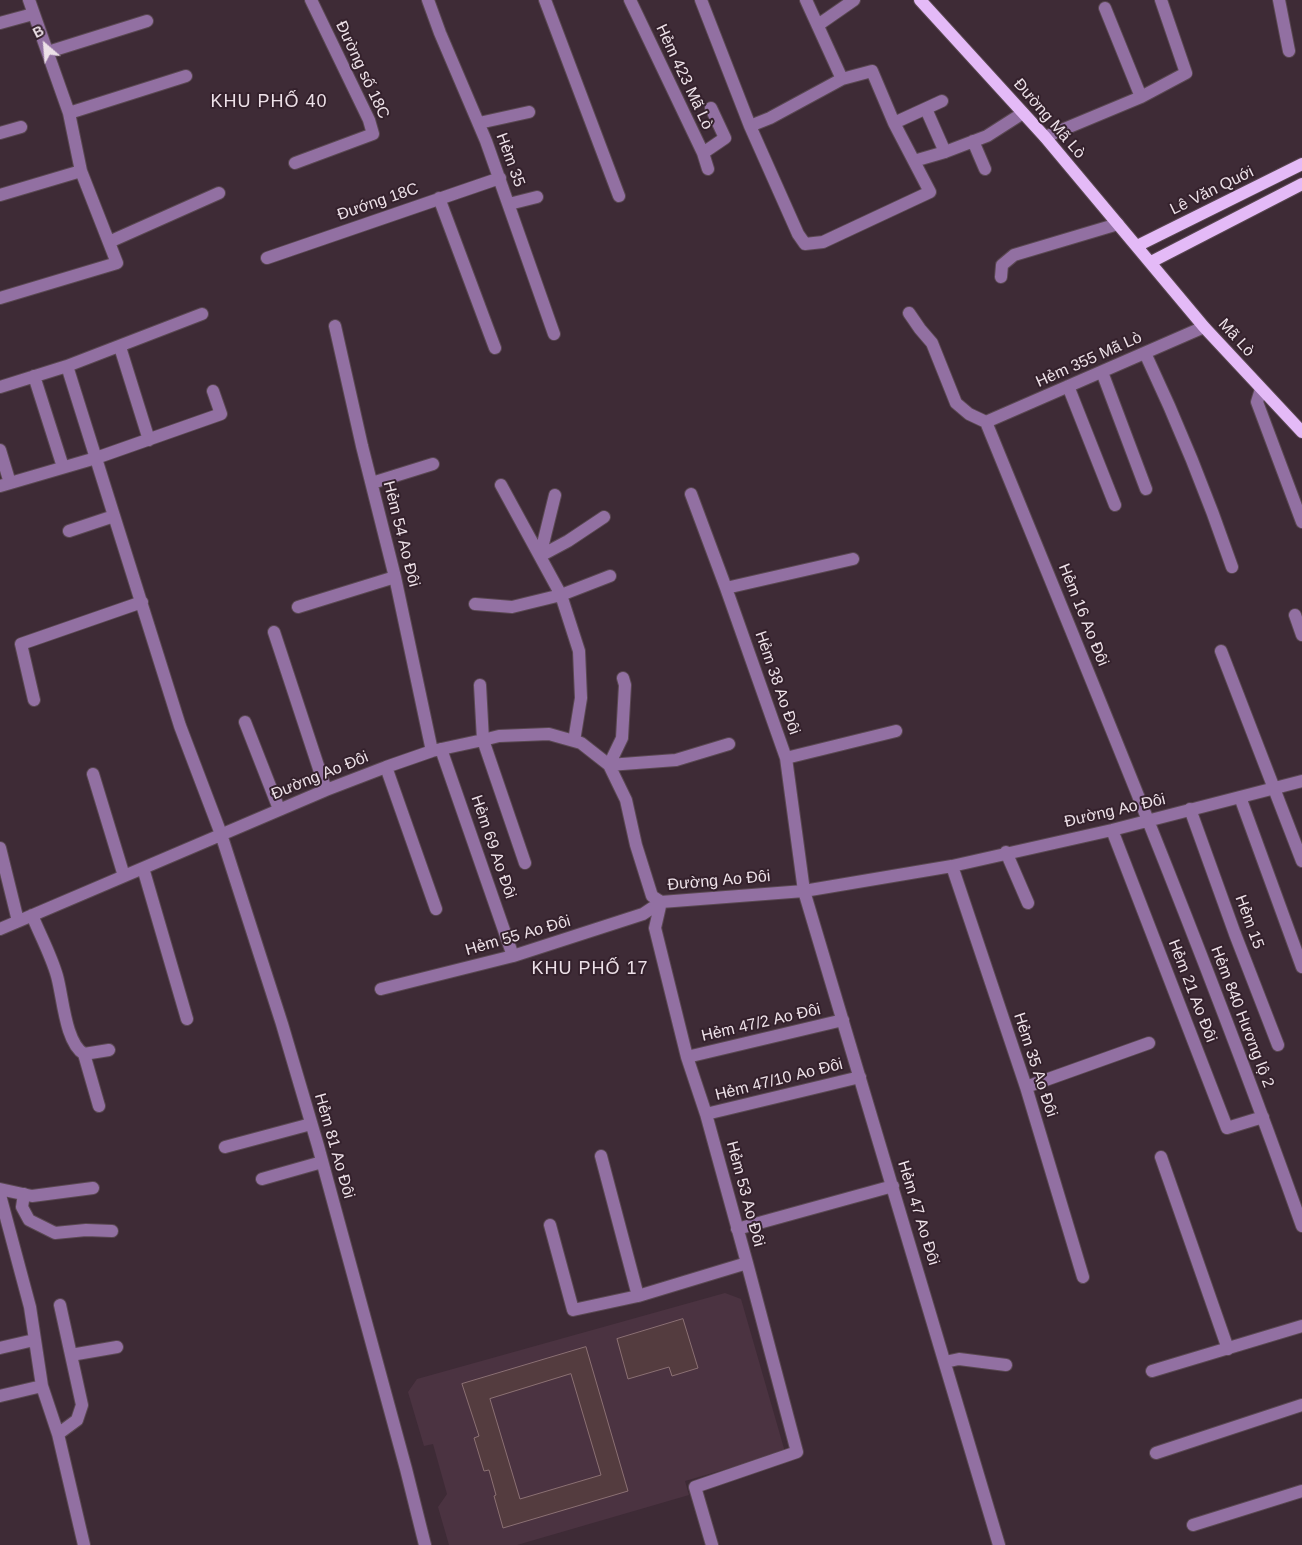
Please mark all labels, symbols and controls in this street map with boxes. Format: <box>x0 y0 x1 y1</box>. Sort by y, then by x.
street label: Đường số 18C <box>331 18 393 122</box>
north arrow <box>20 20 70 70</box>
street label: Hẻm 423 Mã Lò <box>651 21 717 133</box>
text: B <box>30 22 46 41</box>
street label: Đường Mã Lò <box>1009 75 1089 163</box>
district label: KHU PHỐ 40 <box>209 91 329 113</box>
street label: Hẻm 35 <box>491 130 529 190</box>
street label: Lê Văn Quới <box>1167 163 1257 219</box>
street label: Đướng 18C <box>335 179 421 225</box>
street label: Mã Lò <box>1214 315 1258 361</box>
street label: Hẻm 355 Mã Lò <box>1033 328 1145 392</box>
street label: Hẻm 54 Ao Đôi <box>379 479 423 589</box>
street label: Hẻm 16 Ao Đôi <box>1054 561 1112 669</box>
street label: Hẻm 38 Ao Đôi <box>750 629 804 737</box>
street label: Đường Ao Đôi <box>269 748 371 804</box>
street label: Đường Ao Đôi <box>1063 790 1167 832</box>
street label: Hẻm 69 Ao Đôi <box>466 793 520 901</box>
street label: Đường Ao Đôi <box>667 867 771 895</box>
street label: Hẻm 15 <box>1230 892 1268 952</box>
street label: Hẻm 55 Ao Đôi <box>463 912 573 960</box>
street label: Hẻm 21 Ao Đôi <box>1164 937 1220 1045</box>
street label: Hẻm 840 Hương lộ 2 <box>1206 943 1278 1091</box>
district label: KHU PHỐ 17 <box>530 958 650 980</box>
street label: Hẻm 47/2 Ao Đôi <box>699 1000 823 1046</box>
street label: Hẻm 35 Ao Đôi <box>1009 1010 1061 1120</box>
street label: Hẻm 47/10 Ao Đôi <box>713 1055 845 1105</box>
street label: Hẻm 81 Ao Đôi <box>310 1091 358 1201</box>
street label: Hẻm 53 Ao Đôi <box>722 1139 768 1249</box>
street label: Hẻm 47 Ao Đôi <box>893 1158 943 1268</box>

